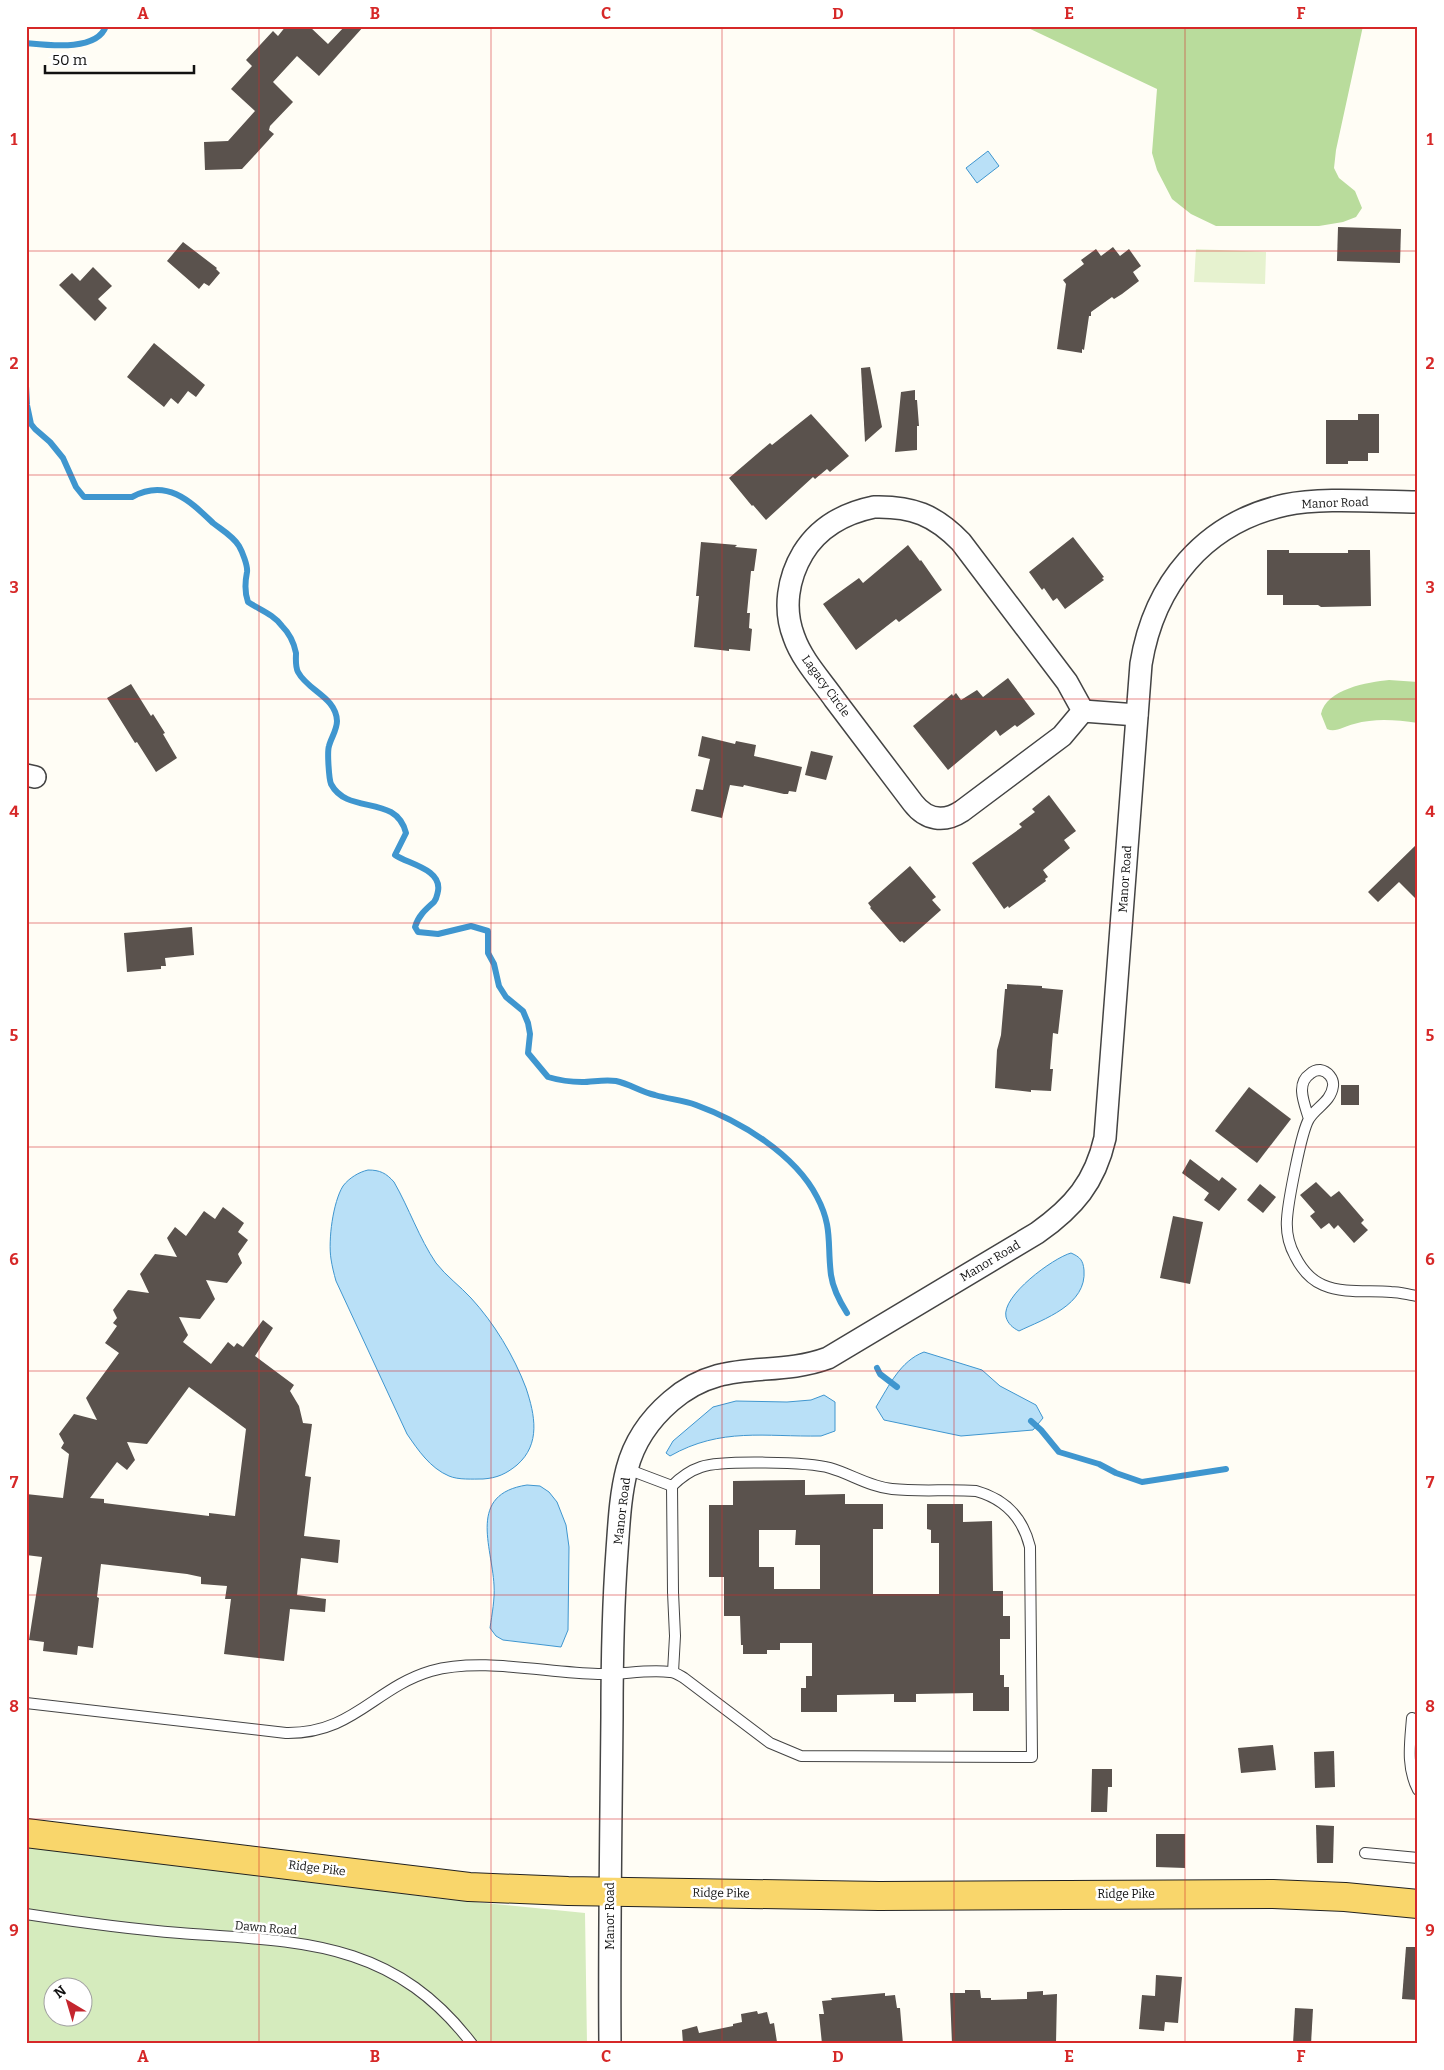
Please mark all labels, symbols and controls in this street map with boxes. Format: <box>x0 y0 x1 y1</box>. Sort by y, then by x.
text: A <box>137 4 149 23</box>
text: B <box>370 4 380 23</box>
text: C <box>601 4 611 23</box>
text: D <box>832 4 844 23</box>
text: E <box>1064 4 1074 23</box>
text: F <box>1297 4 1306 23</box>
scale bar <box>45 42 194 74</box>
text: 50 m <box>52 51 88 69</box>
text: 1 <box>11 130 18 149</box>
text: 1 <box>1427 130 1434 149</box>
text: 2 <box>9 354 19 373</box>
text: 2 <box>1425 354 1435 373</box>
street label: Manor Road <box>1301 495 1369 511</box>
text: 3 <box>9 578 19 597</box>
text: 3 <box>1425 578 1435 597</box>
street label: Lagacy Circle <box>799 652 853 720</box>
text: 4 <box>9 802 19 821</box>
text: 4 <box>1425 802 1435 821</box>
street label: Manor Road <box>1116 845 1134 913</box>
text: 5 <box>10 1026 19 1045</box>
text: 5 <box>1426 1026 1435 1045</box>
street label: Manor Road <box>957 1238 1023 1284</box>
text: 6 <box>9 1250 19 1269</box>
text: 6 <box>1425 1250 1435 1269</box>
text: 7 <box>10 1473 19 1492</box>
text: 7 <box>1426 1473 1435 1492</box>
street label: Manor Road <box>611 1477 633 1545</box>
text: 8 <box>9 1697 19 1716</box>
text: 8 <box>1425 1697 1435 1716</box>
street label: Ridge Pike <box>288 1858 346 1878</box>
street label: Manor Road <box>603 1882 617 1950</box>
street label: Ridge Pike <box>692 1885 750 1901</box>
street label: Ridge Pike <box>1097 1887 1155 1901</box>
street label: Dawn Road <box>234 1918 298 1938</box>
text: 9 <box>9 1921 19 1940</box>
text: 9 <box>1425 1921 1435 1940</box>
north arrow <box>42 1978 92 2028</box>
text: N <box>51 1982 70 2002</box>
text: A <box>137 2047 149 2066</box>
text: B <box>370 2047 380 2066</box>
text: C <box>601 2047 611 2066</box>
text: D <box>832 2047 844 2066</box>
text: E <box>1064 2047 1074 2066</box>
text: F <box>1297 2047 1306 2066</box>

